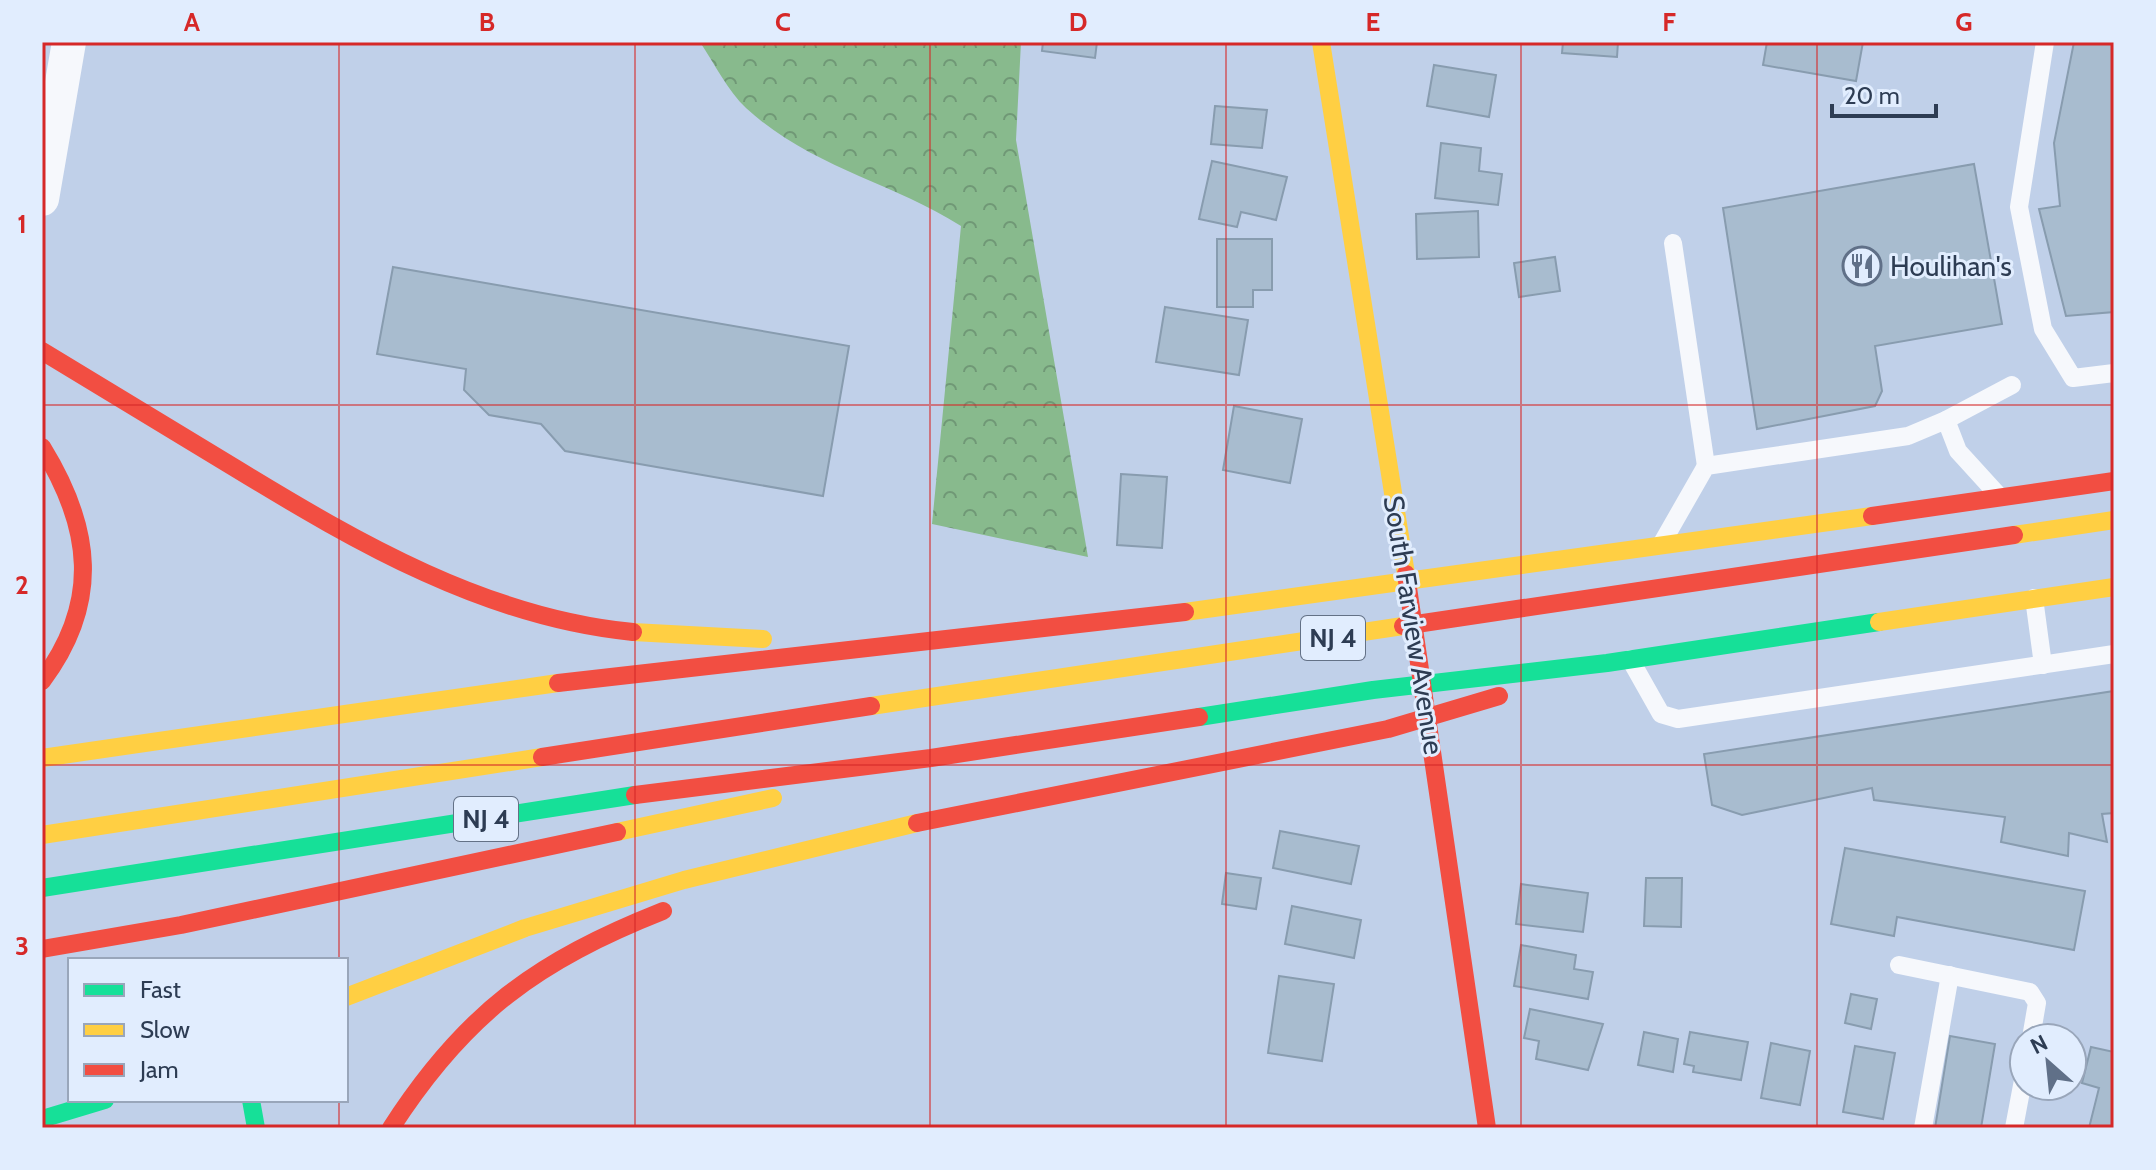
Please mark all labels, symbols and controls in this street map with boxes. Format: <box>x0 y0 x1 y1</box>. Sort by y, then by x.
text: A <box>184 6 201 38</box>
text: B <box>479 6 495 38</box>
text: C <box>775 6 791 38</box>
text: D <box>1069 6 1087 38</box>
text: E <box>1366 6 1380 38</box>
text: F <box>1662 6 1676 38</box>
text: G <box>1955 6 1973 38</box>
scale bar <box>1832 68 1936 118</box>
text: 20 m <box>1844 81 1900 110</box>
text: 1 <box>17 208 27 240</box>
restaurant icon: Houlihan's <box>1841 245 1883 287</box>
place label: Houlihan's <box>1890 249 2012 283</box>
street label: South Farview Avenue <box>1377 493 1451 757</box>
text: 2 <box>15 569 29 601</box>
road number: NJ 4 <box>1301 616 1365 660</box>
road number: NJ 4 <box>454 797 518 841</box>
text: 3 <box>15 930 29 962</box>
legend <box>68 958 348 1102</box>
text: Fast <box>140 975 181 1004</box>
text: Slow <box>140 1015 190 1044</box>
north arrow <box>2008 1022 2088 1102</box>
text: N <box>2026 1029 2052 1060</box>
text: Jam <box>139 1055 178 1084</box>

